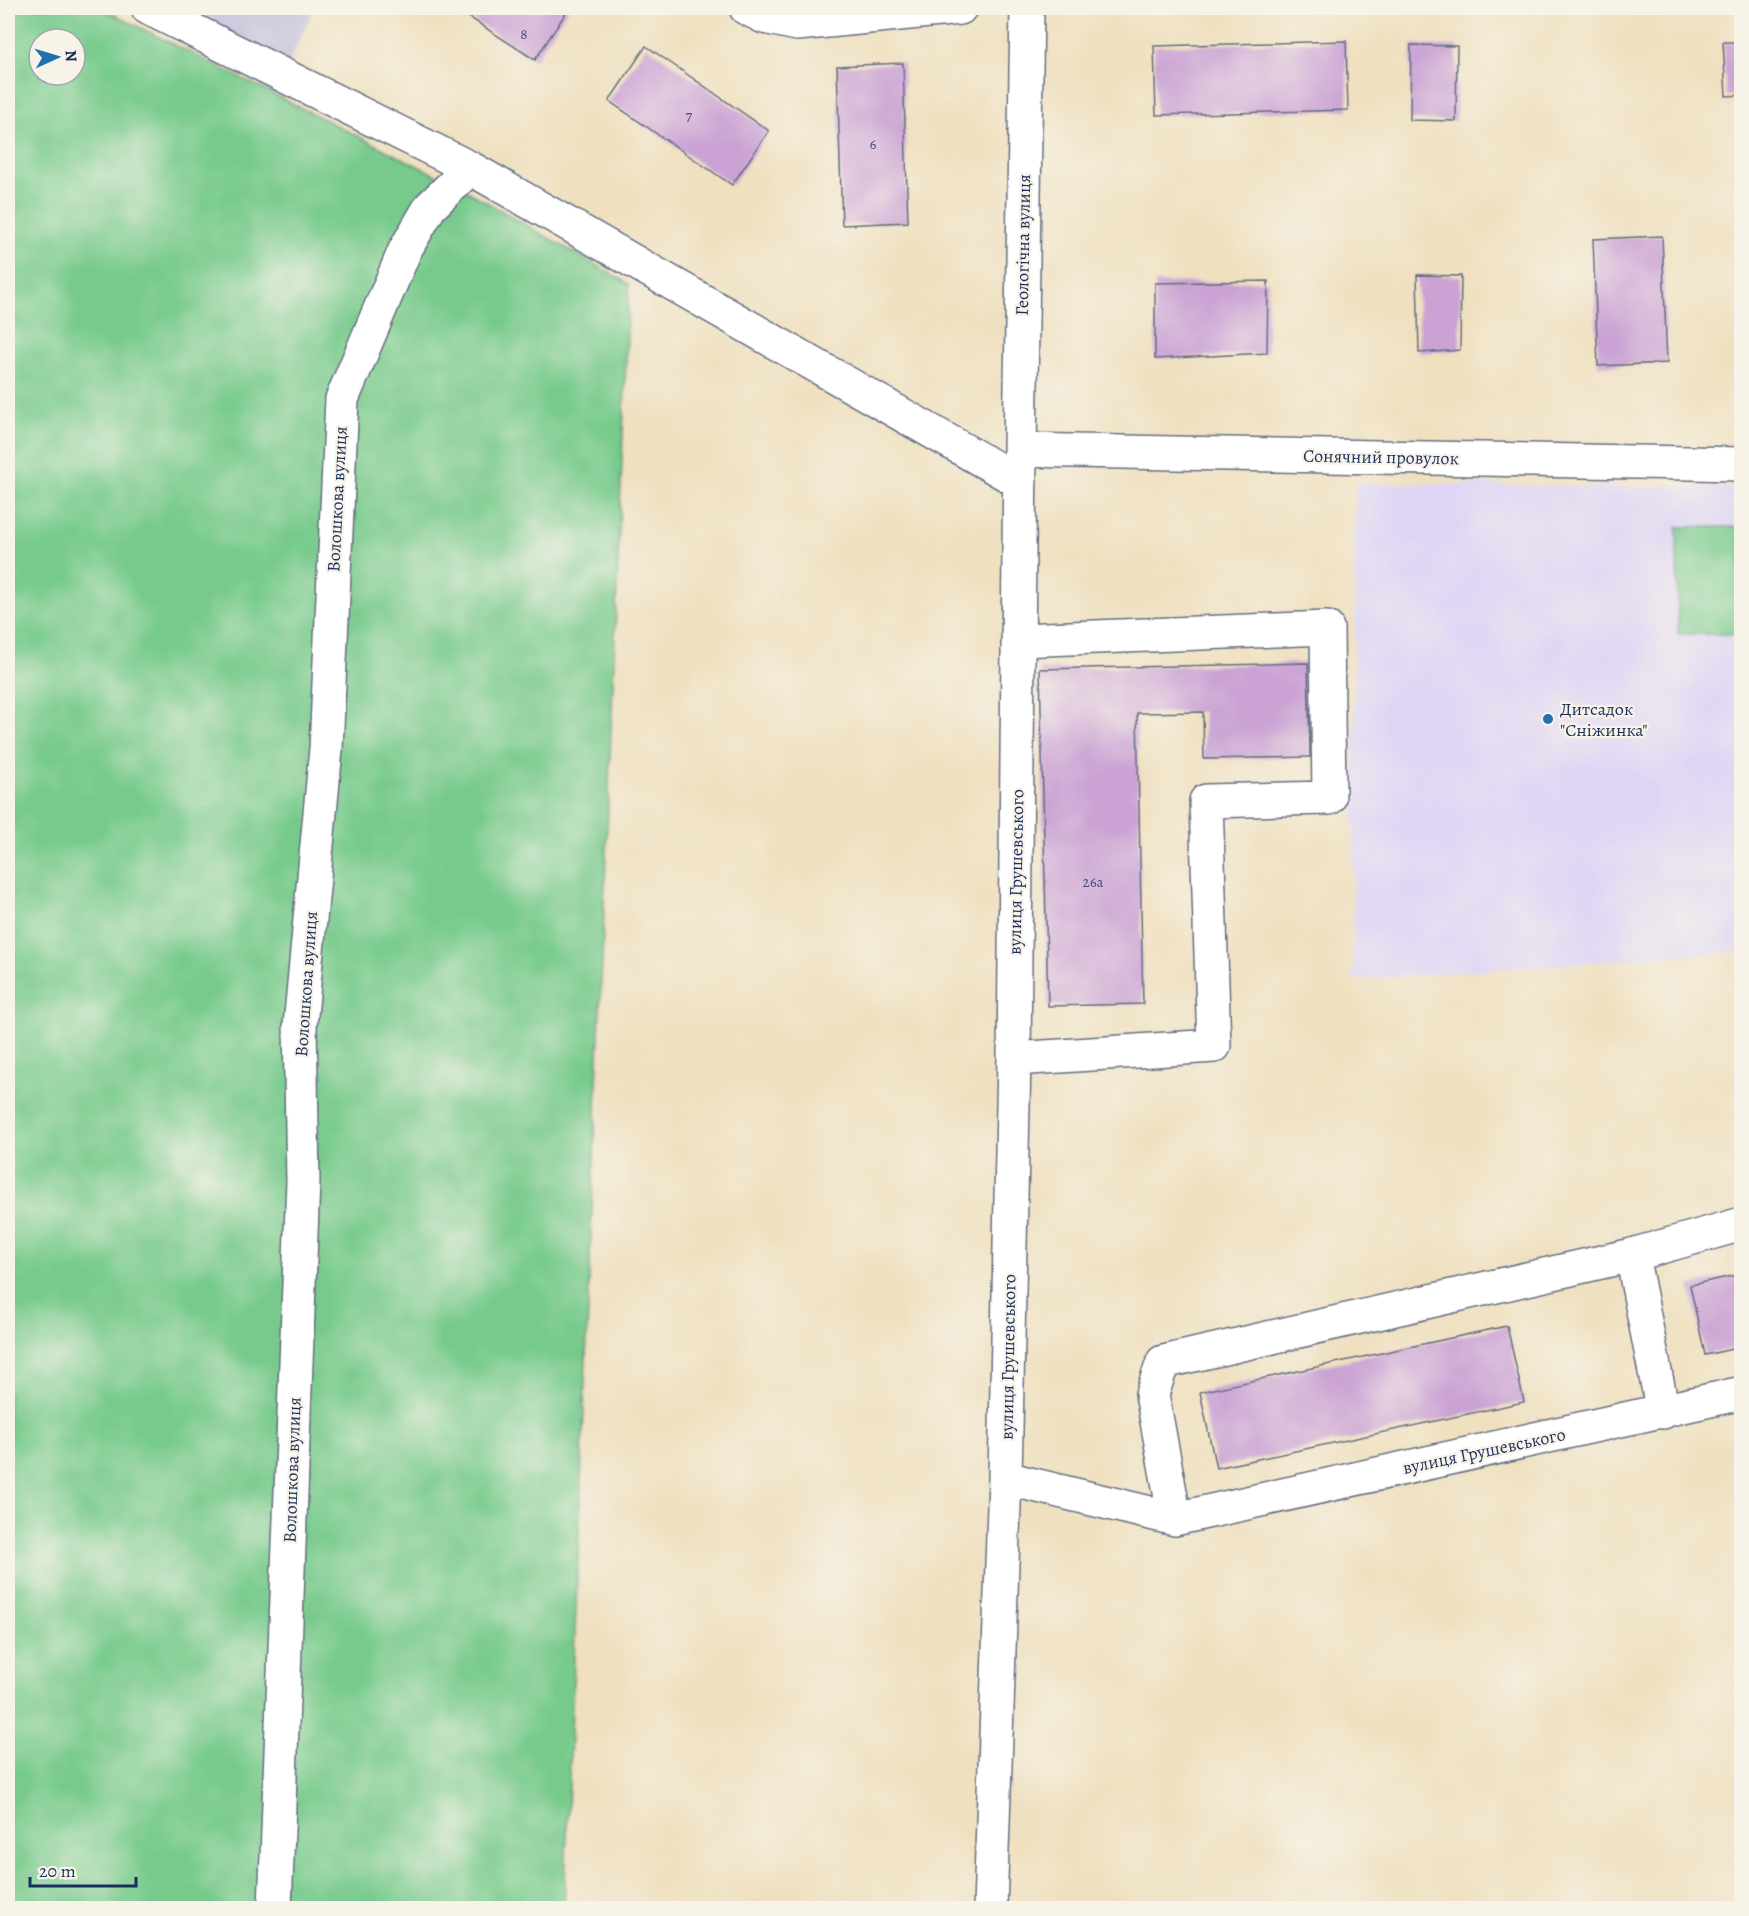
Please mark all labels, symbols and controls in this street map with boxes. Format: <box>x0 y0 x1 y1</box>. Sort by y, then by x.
house number: 8 <box>520 24 528 44</box>
north arrow <box>27 27 87 87</box>
text: N <box>60 49 82 63</box>
house number: 7 <box>686 106 693 126</box>
house number: 6 <box>870 134 877 154</box>
street label: Геологічна вулиця <box>1010 174 1036 316</box>
street label: Волошкова вулиця <box>321 426 353 572</box>
street label: Сонячний провулок <box>1303 444 1459 470</box>
place label: Дитсадок "Сніжинка" <box>1560 697 1648 742</box>
marker: Дитсадок "Сніжинка" <box>1541 712 1555 726</box>
street label: вулиця Грушевського <box>1003 789 1029 955</box>
house number: 26а <box>1083 872 1104 892</box>
street label: Волошкова вулиця <box>289 910 323 1058</box>
street label: вулиця Грушевського <box>995 1274 1021 1440</box>
street label: Волошкова вулиця <box>277 1397 307 1543</box>
street label: вулиця Грушевського <box>1400 1422 1568 1480</box>
scale bar <box>30 1850 136 1888</box>
text: 20 m <box>39 1859 76 1883</box>

